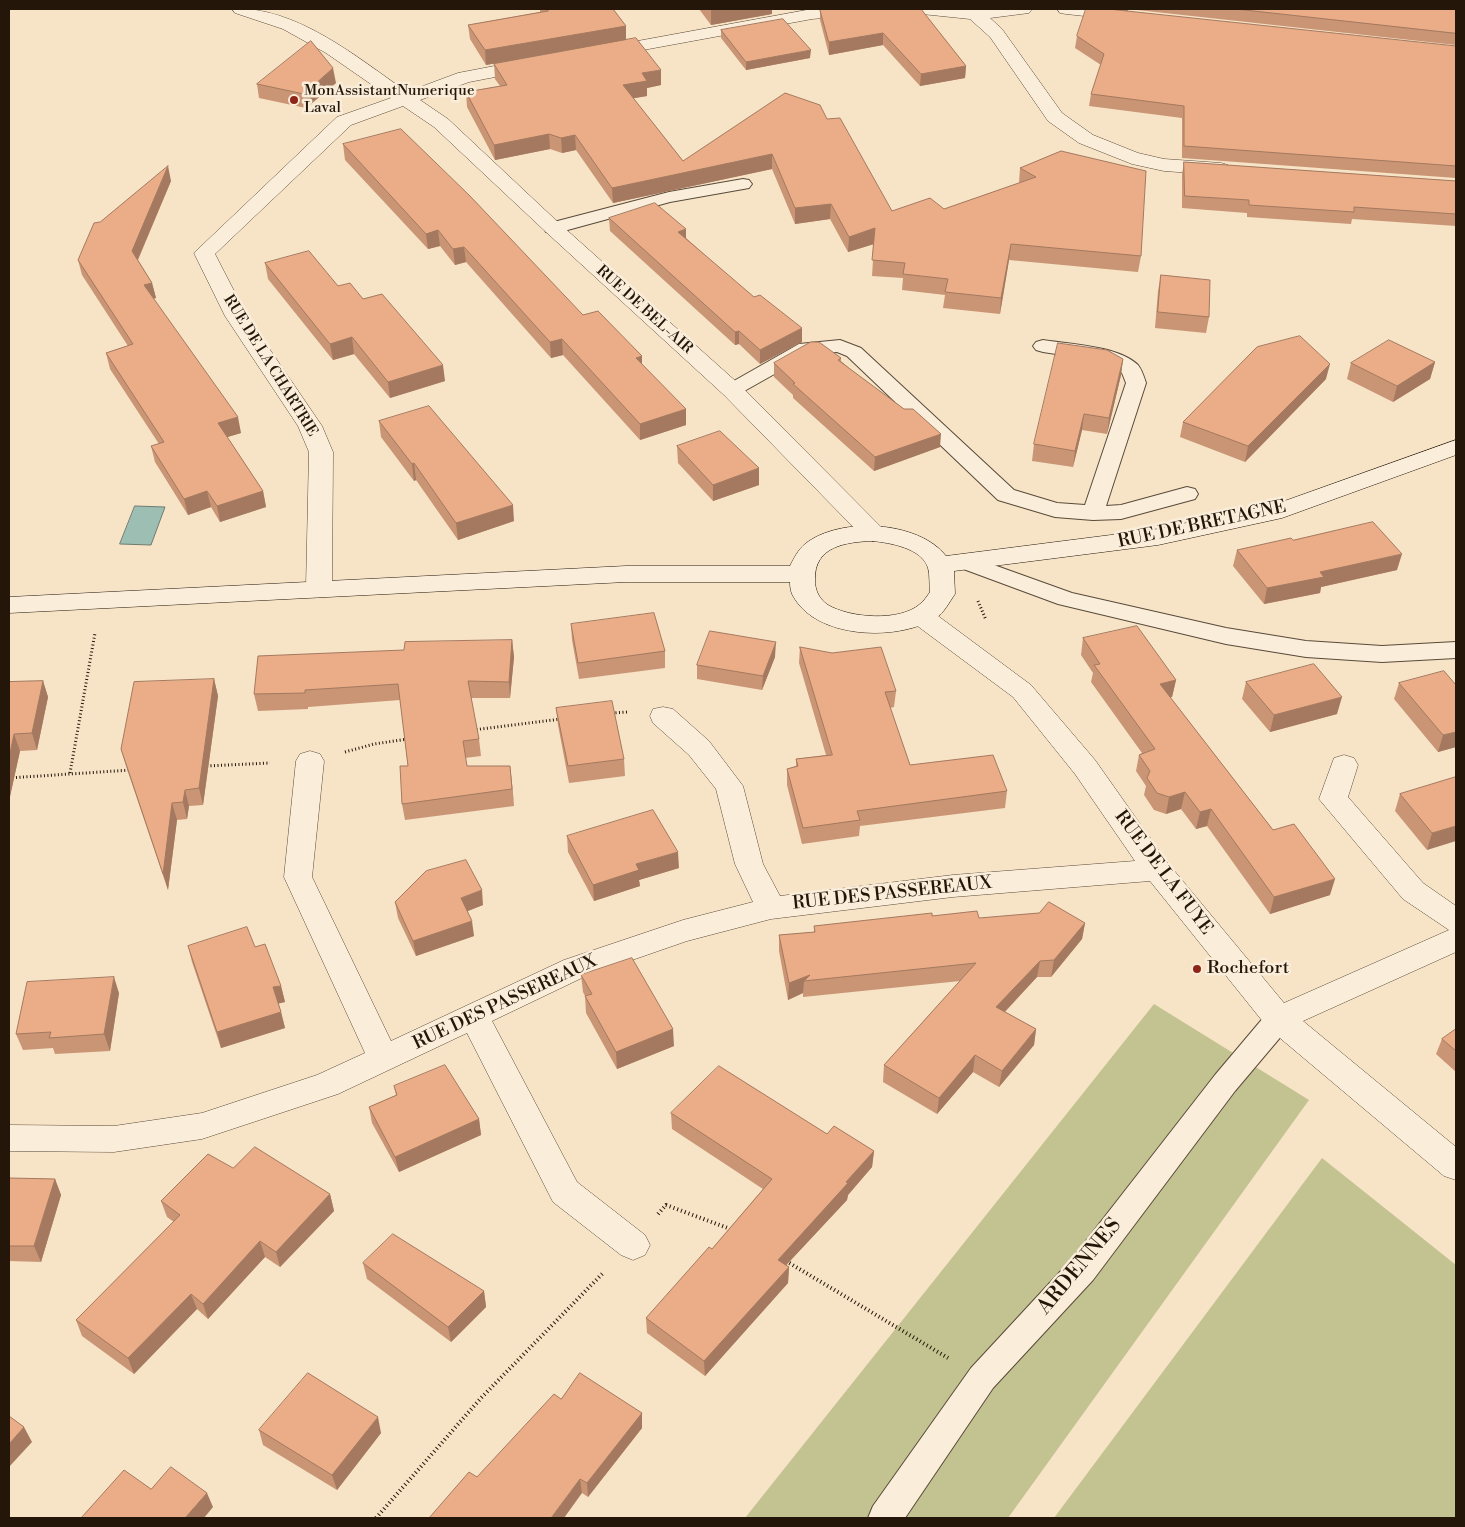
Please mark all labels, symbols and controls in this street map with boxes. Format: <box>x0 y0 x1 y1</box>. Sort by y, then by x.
place label: MonAssistantNumerique Laval <box>304 82 474 117</box>
marker: MonAssistantNumerique Laval <box>288 94 300 106</box>
street label: RUE DE BEL-AIR <box>592 262 696 358</box>
street label: RUE DE LA CHARTRIE <box>219 292 321 440</box>
street label: RUE DE BRETAGNE <box>1116 497 1288 553</box>
street label: RUE DE LA FUYE <box>1109 807 1217 939</box>
street label: RUE DES PASSEREAUX <box>791 873 993 915</box>
street label: RUE DES PASSEREAUX <box>410 951 600 1055</box>
place label: Rochefort <box>1207 958 1289 980</box>
marker: Rochefort <box>1191 963 1203 975</box>
street label: ARDENNES <box>1033 1214 1127 1320</box>

